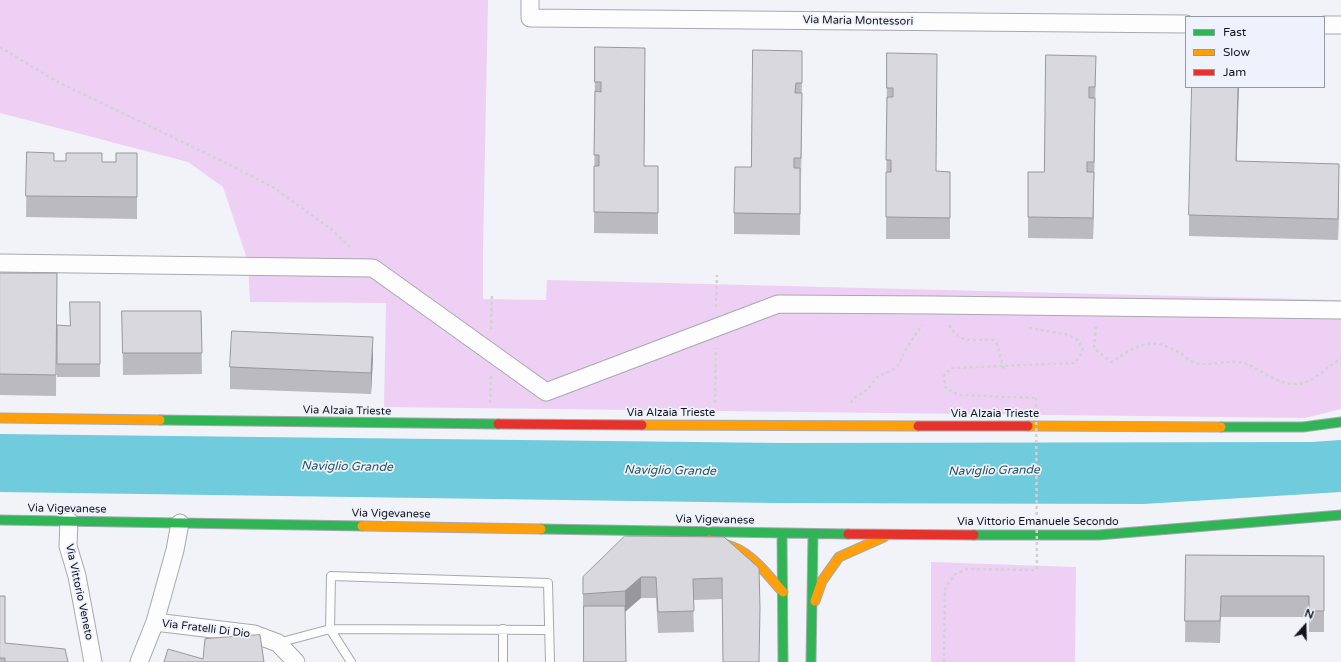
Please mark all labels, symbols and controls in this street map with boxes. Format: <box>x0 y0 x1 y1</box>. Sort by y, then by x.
street label: Via Maria Montessori <box>803 13 913 29</box>
legend <box>1185 16 1325 88</box>
text: Fast <box>1223 25 1246 39</box>
text: Slow <box>1223 45 1250 59</box>
text: Jam <box>1223 65 1246 79</box>
street label: Via Alzaia Trieste <box>303 404 391 418</box>
street label: Via Alzaia Trieste <box>627 406 715 420</box>
street label: Via Alzaia Trieste <box>951 407 1039 421</box>
water label: Naviglio Grande <box>301 459 393 475</box>
water label: Naviglio Grande <box>624 463 716 479</box>
water label: Naviglio Grande <box>948 463 1040 479</box>
street label: Via Vigevanese <box>27 502 107 516</box>
street label: Via Vigevanese <box>351 507 431 521</box>
street label: Via Vigevanese <box>675 513 755 527</box>
street label: Via Vittorio Emanuele Secondo <box>957 515 1119 529</box>
street label: Via Vittorio Veneto <box>62 543 96 641</box>
north arrow <box>1285 606 1325 646</box>
text: N <box>1303 607 1316 622</box>
street label: Via Fratelli Di Dio <box>161 617 251 641</box>

